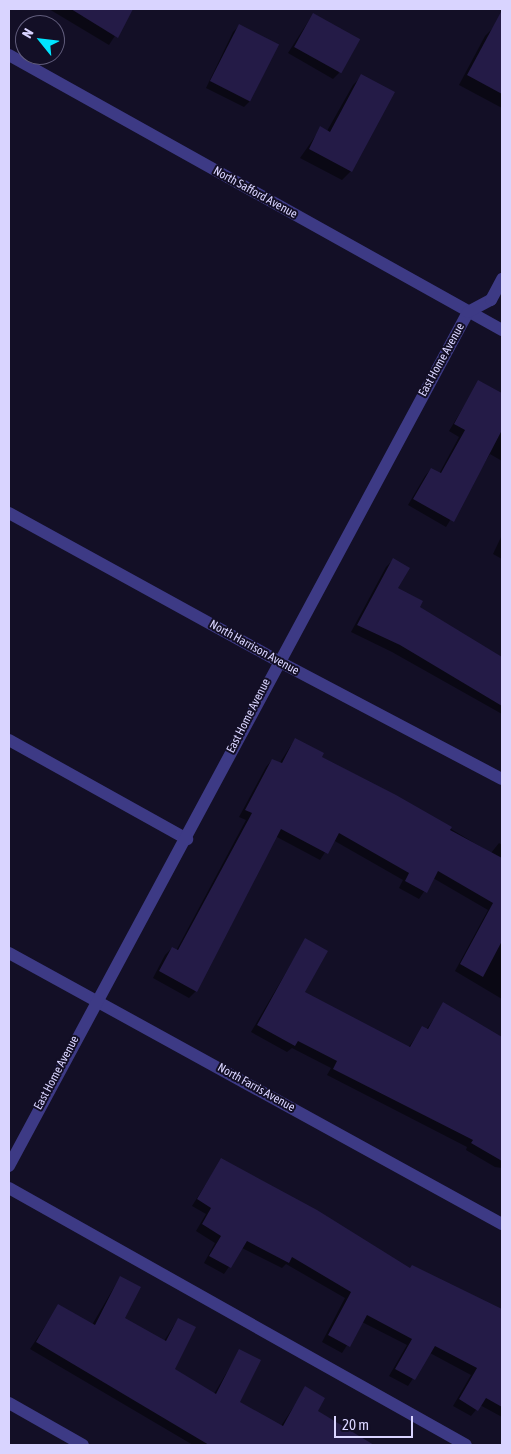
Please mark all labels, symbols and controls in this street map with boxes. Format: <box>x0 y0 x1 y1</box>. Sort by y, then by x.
north arrow <box>15 15 65 65</box>
text: N <box>19 26 37 41</box>
street label: North Safford Avenue <box>210 164 300 222</box>
street label: East Home Avenue <box>416 321 468 399</box>
street label: North Harrison Avenue <box>207 617 301 679</box>
street label: East Home Avenue <box>224 676 274 756</box>
street label: East Home Avenue <box>31 1034 83 1112</box>
street label: North Farris Avenue <box>215 1061 297 1115</box>
scale bar <box>336 1406 415 1438</box>
text: 20 m <box>342 1416 369 1433</box>

